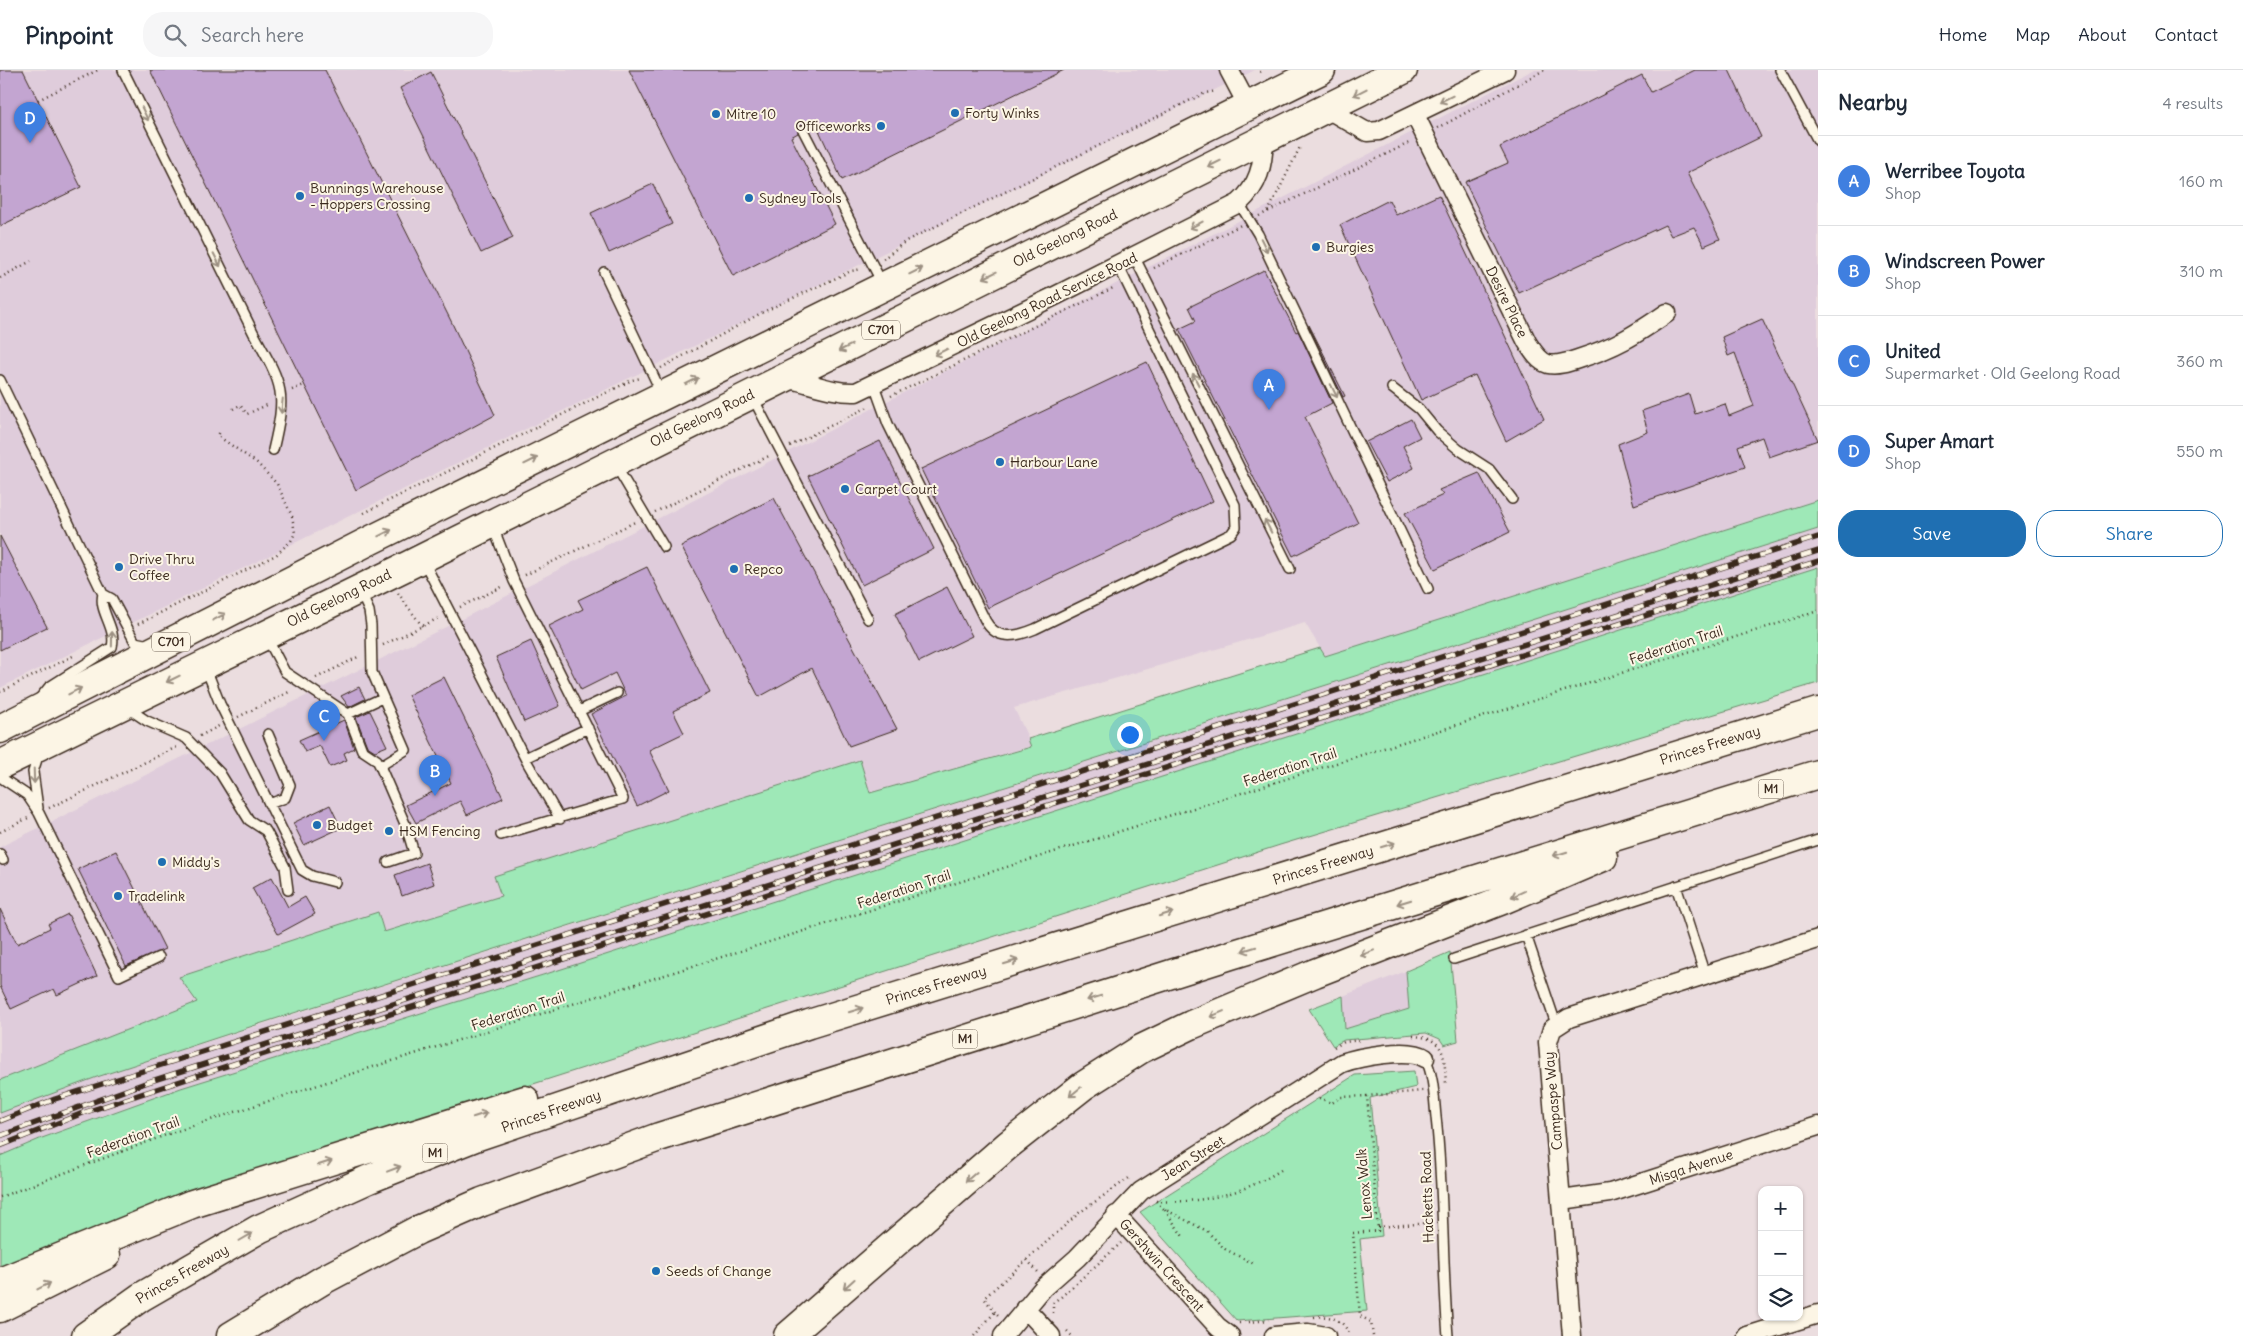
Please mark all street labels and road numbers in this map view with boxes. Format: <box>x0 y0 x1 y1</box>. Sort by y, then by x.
street label: Old Geelong Road <box>1010 205 1120 271</box>
street label: Old Geelong Road Service Road <box>954 248 1140 352</box>
street label: Desire Place <box>1482 263 1532 341</box>
road number: C701 <box>862 320 900 340</box>
street label: Old Geelong Road <box>647 385 757 451</box>
street label: Old Geelong Road <box>284 565 394 631</box>
street label: Federation Trail <box>1627 621 1725 669</box>
road number: C701 <box>152 632 190 652</box>
street label: Princes Freeway <box>1658 721 1762 769</box>
street label: Federation Trail <box>1241 743 1339 791</box>
road number: M1 <box>1758 780 1784 799</box>
street label: Princes Freeway <box>1271 841 1375 889</box>
street label: Federation Trail <box>855 865 953 913</box>
street label: Princes Freeway <box>884 961 988 1009</box>
street label: Federation Trail <box>469 987 567 1035</box>
road number: M1 <box>952 1030 978 1049</box>
street label: Campaspe Way <box>1540 1051 1566 1151</box>
street label: Princes Freeway <box>499 1086 603 1136</box>
street label: Federation Trail <box>84 1112 182 1162</box>
street label: Jean Street <box>1158 1131 1228 1185</box>
road number: M1 <box>422 1144 448 1162</box>
street label: Misqa Avenue <box>1647 1145 1735 1189</box>
street label: Lenox Walk <box>1352 1148 1376 1220</box>
street label: Hacketts Road <box>1416 1151 1438 1243</box>
street label: Gershwin Crescent <box>1116 1215 1209 1315</box>
street label: Princes Freeway <box>132 1240 232 1308</box>

